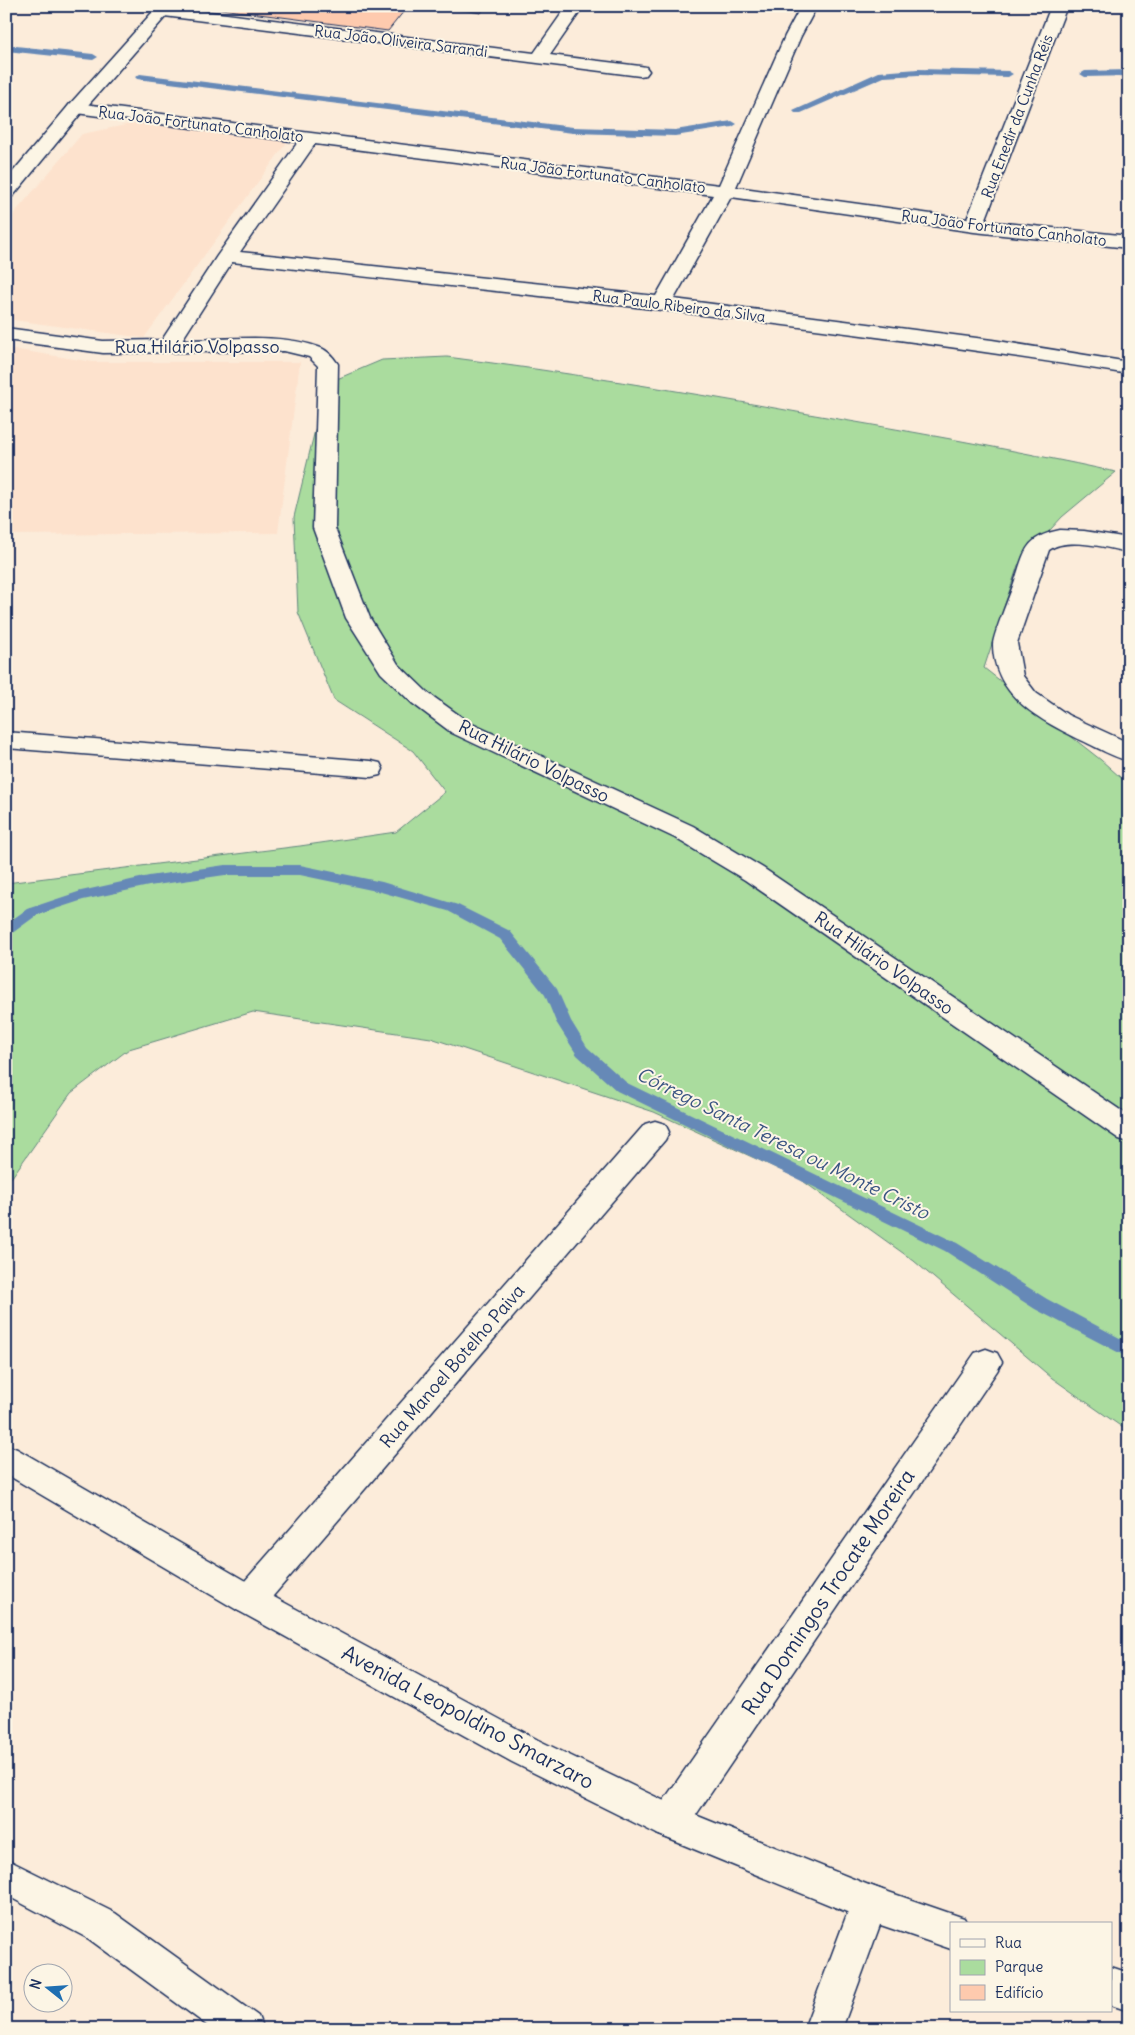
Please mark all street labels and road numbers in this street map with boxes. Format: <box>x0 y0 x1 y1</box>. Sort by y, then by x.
street label: Rua João Oliveira Sarandi <box>313 21 489 61</box>
street label: Rua Enedir da Cunha Réis <box>977 31 1057 201</box>
street label: Rua João Fortunato Canholato <box>97 102 305 146</box>
street label: Rua João Fortunato Canholato <box>499 153 707 197</box>
street label: Rua João Fortunato Canholato <box>900 206 1108 250</box>
street label: Rua Paulo Ribeiro da Silva <box>592 286 767 326</box>
street label: Rua Hilário Volpasso <box>114 335 280 358</box>
street label: Rua Hilário Volpasso <box>455 714 613 808</box>
street label: Rua Hilário Volpasso <box>810 906 958 1020</box>
street label: Rua Manoel Botelho Paiva <box>375 1279 529 1453</box>
street label: Rua Domingos Trocate Moreira <box>735 1464 921 1720</box>
street label: Avenida Leopoldino Smarzaro <box>337 1639 599 1795</box>

